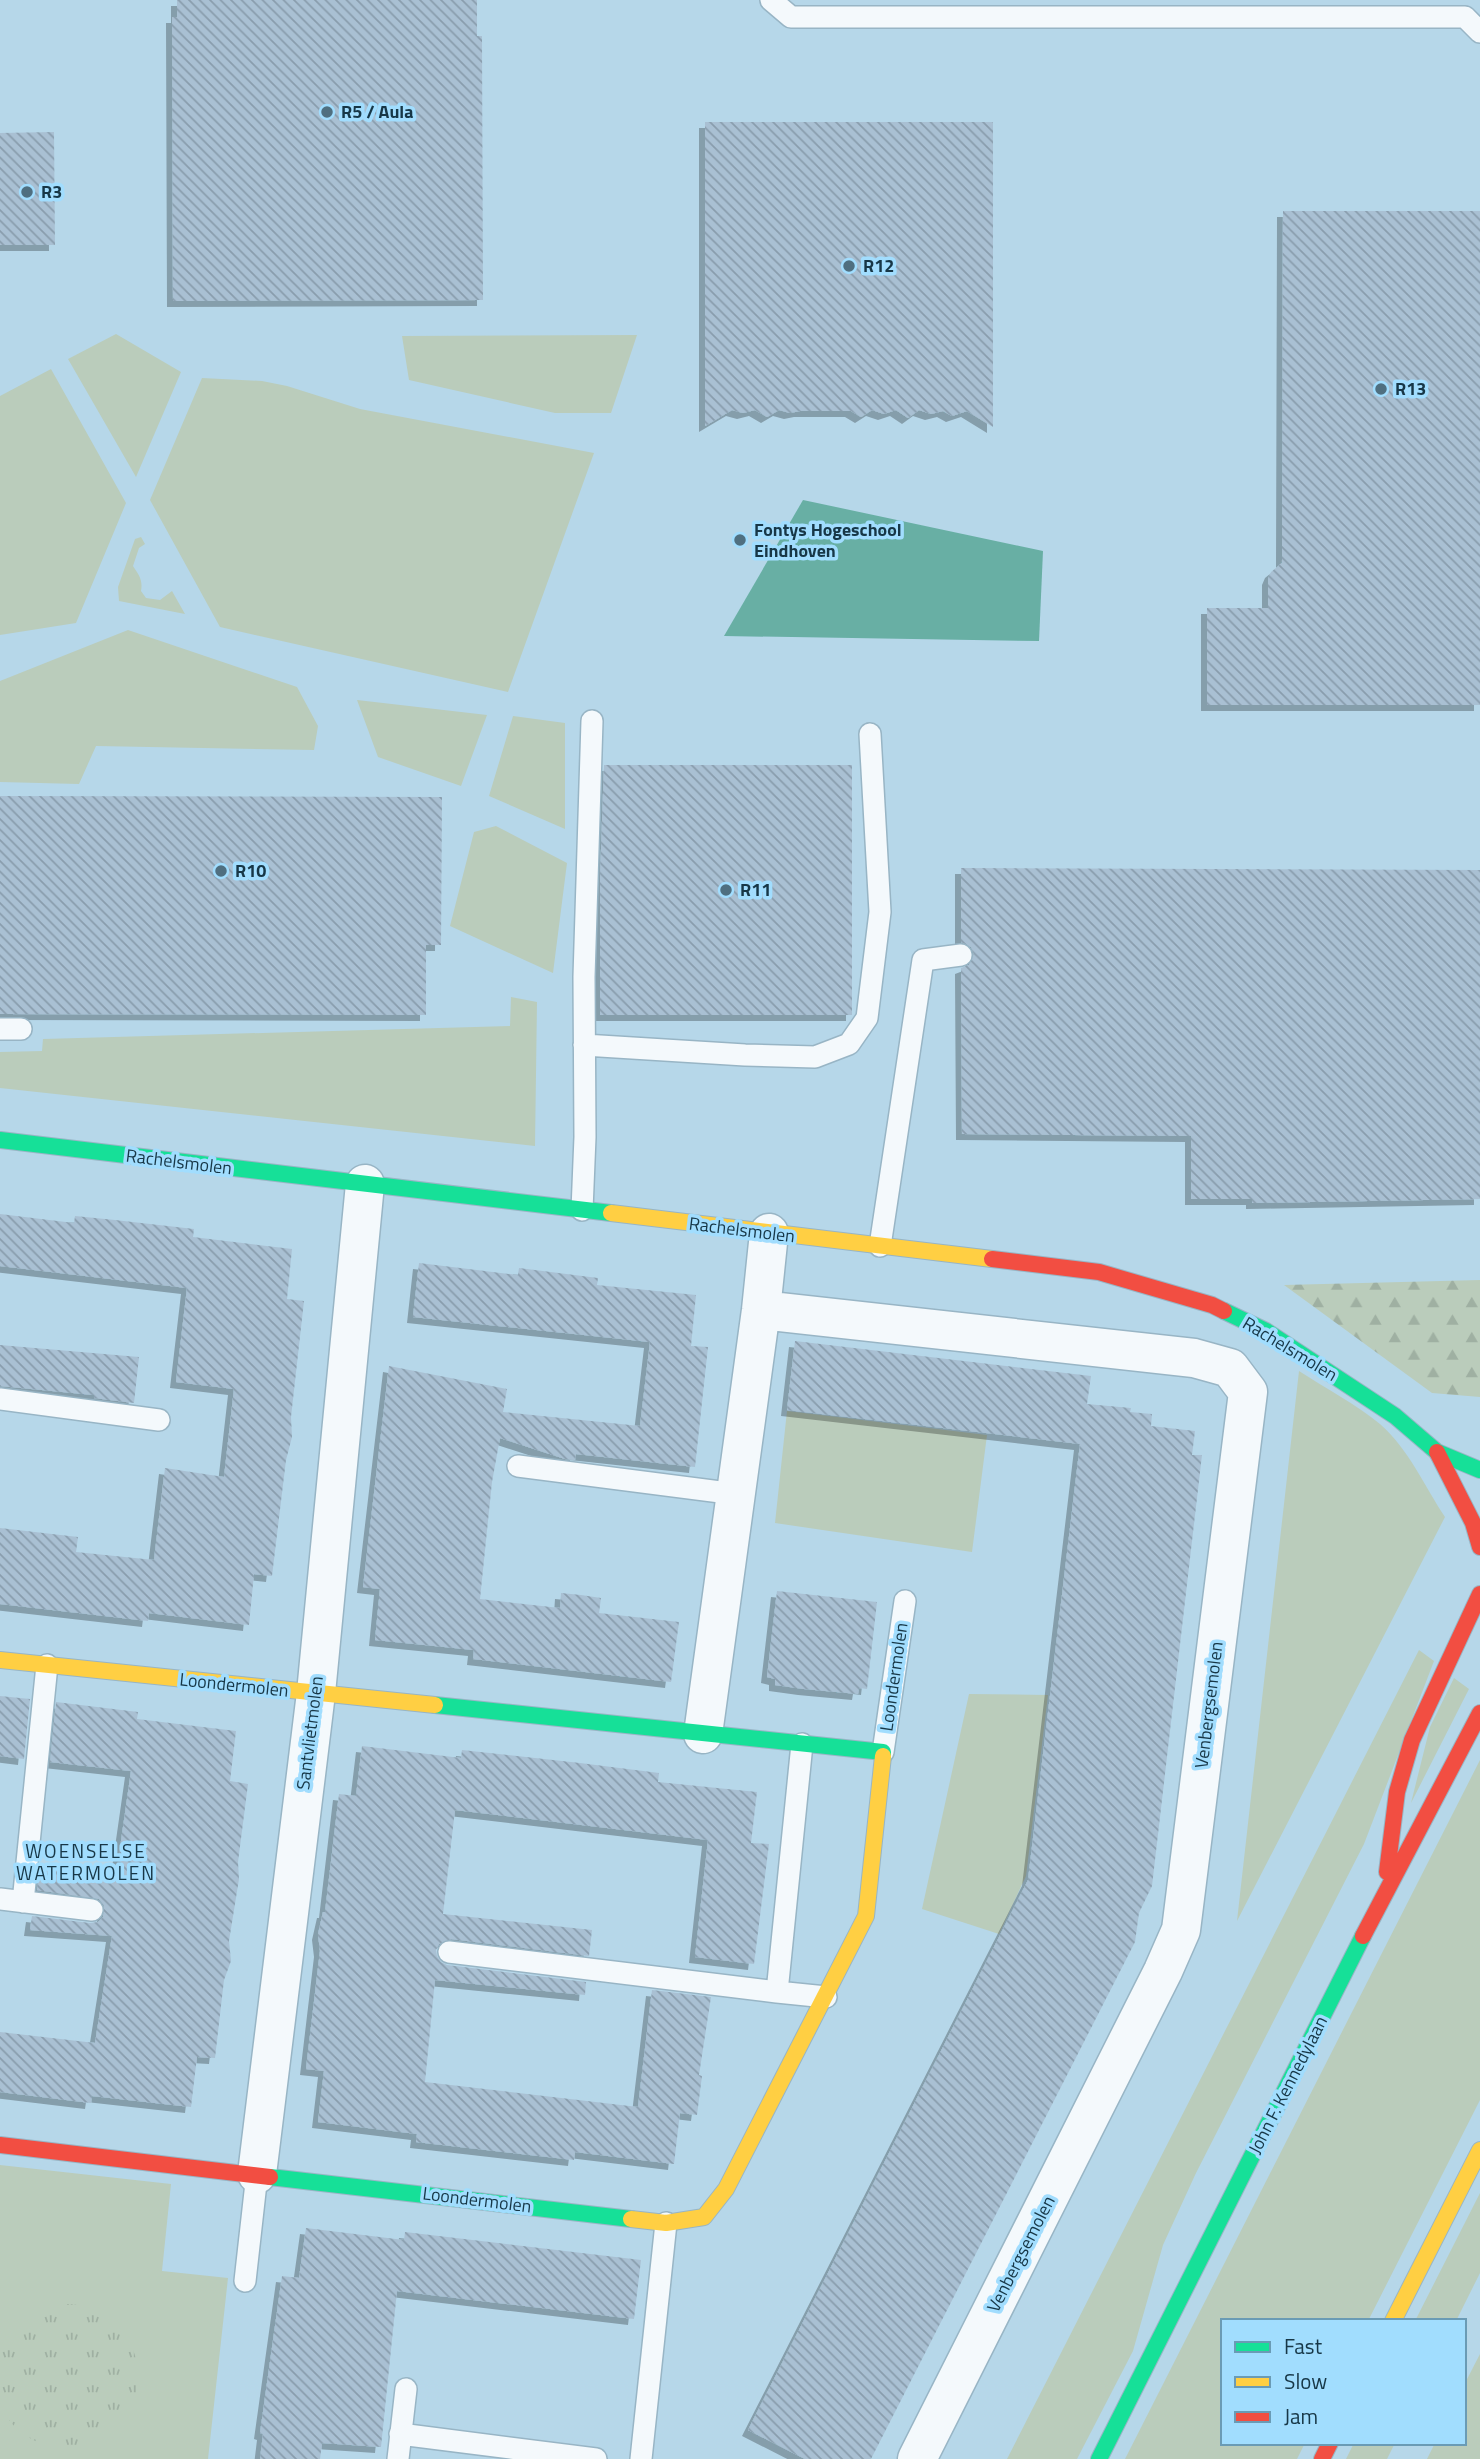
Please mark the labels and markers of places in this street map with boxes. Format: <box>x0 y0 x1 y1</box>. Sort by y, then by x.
place label: R5 / Aula <box>341 98 413 125</box>
marker: R5 / Aula <box>319 104 335 120</box>
place label: R3 <box>41 178 62 205</box>
marker: R3 <box>19 184 35 200</box>
place label: R12 <box>863 252 894 279</box>
marker: R12 <box>841 258 857 274</box>
place label: R13 <box>1395 375 1426 402</box>
marker: R13 <box>1373 381 1389 397</box>
place label: Fontys Hogeschool Eindhoven <box>754 516 902 564</box>
marker: Fontys Hogeschool Eindhoven <box>732 532 748 548</box>
place label: R10 <box>235 857 266 884</box>
marker: R10 <box>213 863 229 879</box>
place label: R11 <box>740 876 771 903</box>
marker: R11 <box>718 882 734 898</box>

